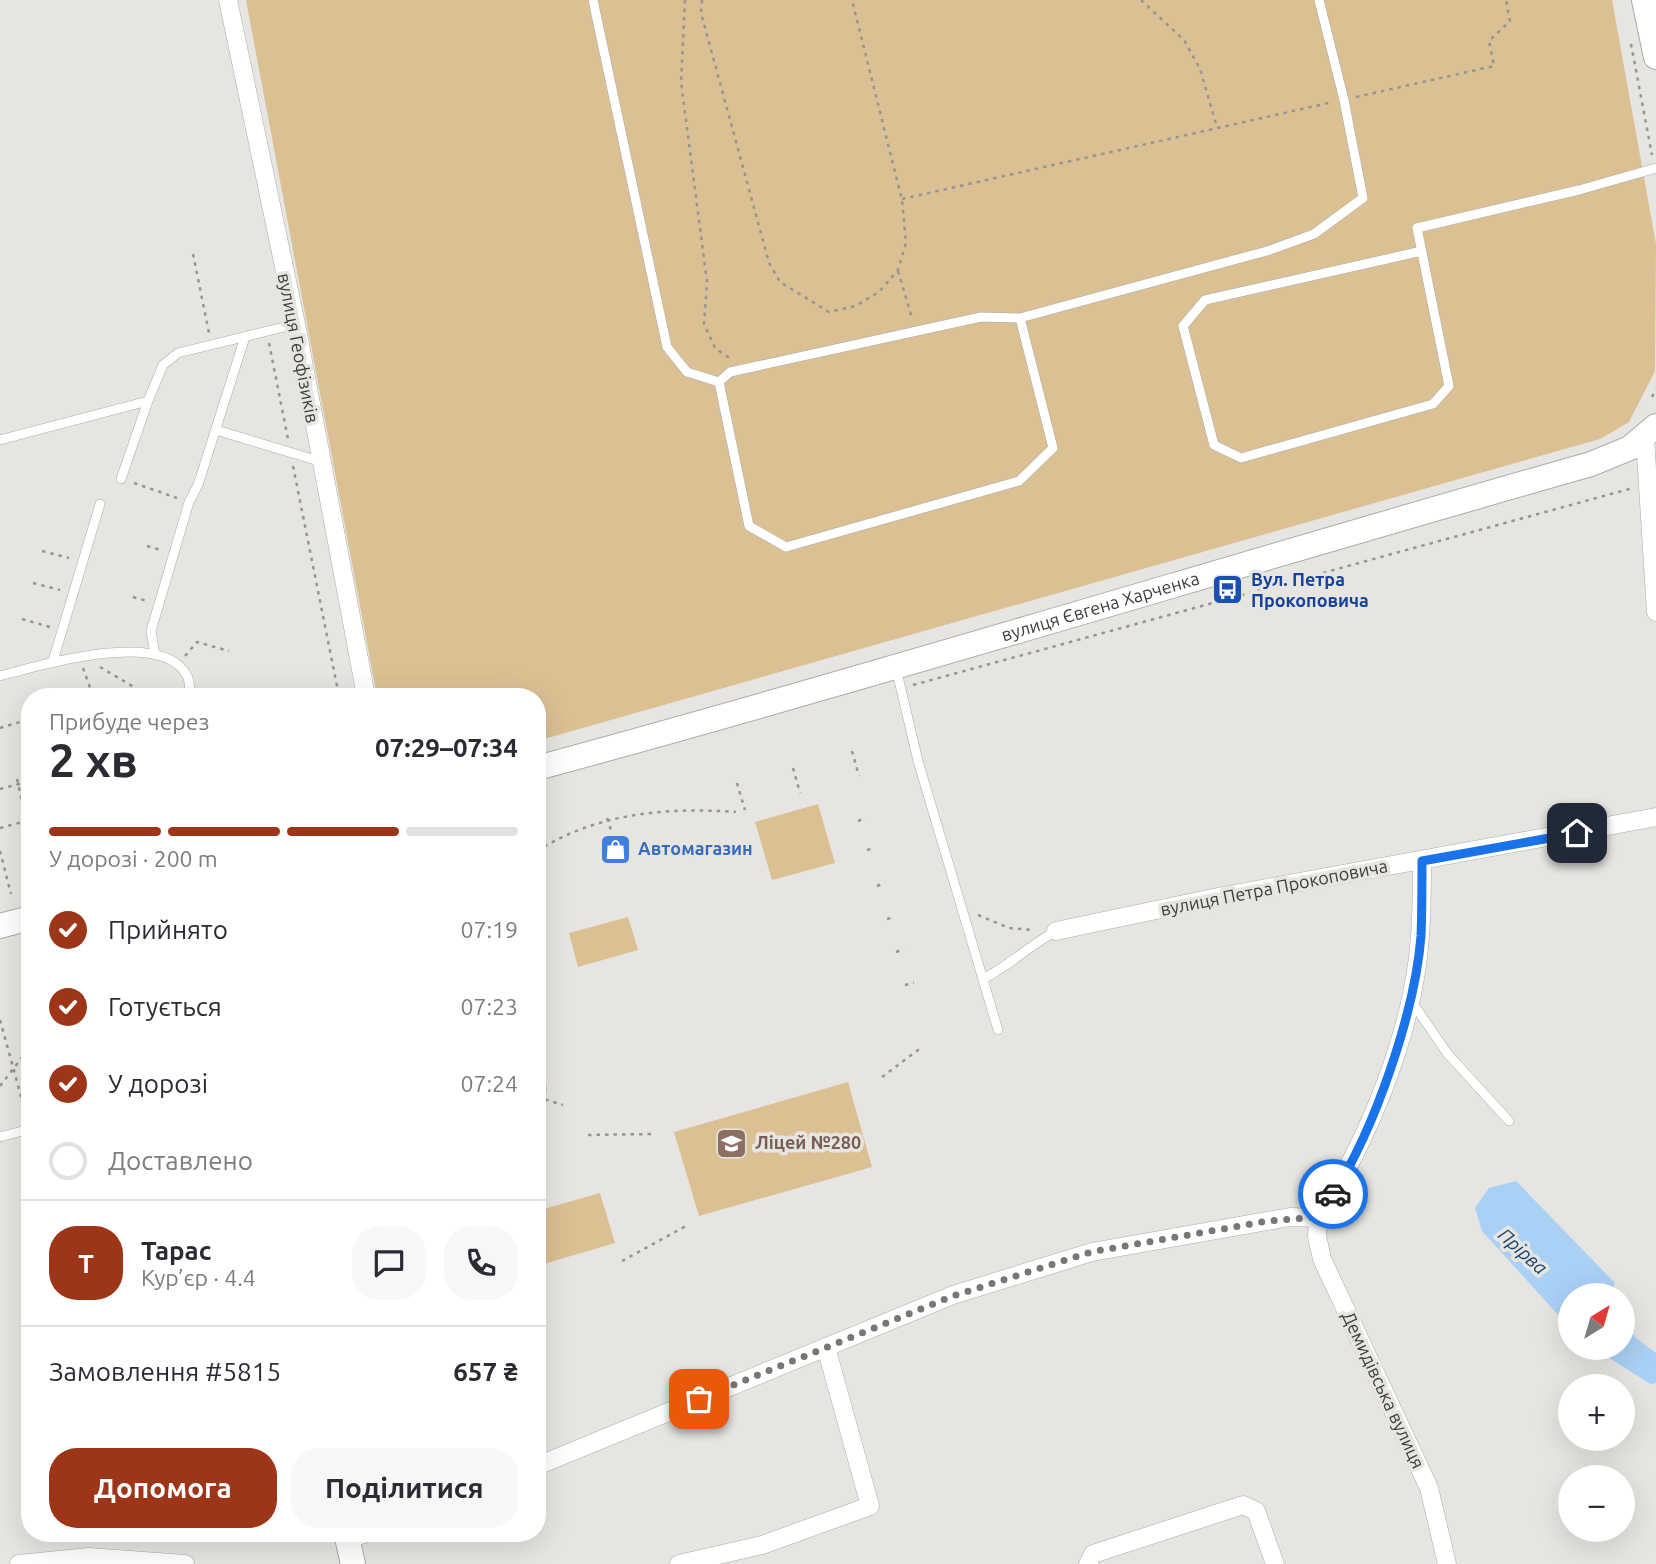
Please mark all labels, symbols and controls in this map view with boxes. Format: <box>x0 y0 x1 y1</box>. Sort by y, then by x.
street label: вулиця Геофізиків <box>275 271 323 424</box>
street label: вулиця Євгена Харченка <box>999 567 1201 644</box>
place label: Вул. Петра Прокоповича <box>1251 569 1369 610</box>
bus stop icon: Вул. Петра Прокоповича <box>1211 573 1245 607</box>
text: Прибуде через <box>49 709 210 734</box>
text: 07:29–07:34 <box>375 733 518 762</box>
text: 2 хв <box>49 734 138 786</box>
pin <box>1547 803 1607 863</box>
icon: home <box>1558 814 1596 852</box>
shop icon: Автомагазин <box>598 832 632 866</box>
place label: Автомагазин <box>638 838 753 858</box>
text: У дорозі · 200 m <box>49 846 218 871</box>
street label: вулиця Петра Прокоповича <box>1158 855 1389 919</box>
icon: check <box>49 911 87 949</box>
text: Прийнято <box>108 915 228 944</box>
text: 07:19 <box>460 917 518 942</box>
icon: check <box>49 988 87 1026</box>
text: Готується <box>108 992 222 1021</box>
text: 07:23 <box>460 994 518 1019</box>
icon: check <box>49 1065 87 1103</box>
text: У дорозі <box>108 1069 208 1098</box>
text: 07:24 <box>460 1071 518 1096</box>
school or university icon: Ліцей №280 <box>715 1126 749 1160</box>
place label: Ліцей №280 <box>755 1132 861 1152</box>
text: Доставлено <box>108 1146 253 1175</box>
courier <box>1298 1159 1368 1229</box>
icon: car <box>1314 1175 1352 1213</box>
water label: Прірва <box>1494 1223 1552 1279</box>
button: chat <box>352 1226 426 1300</box>
button: phone <box>444 1226 518 1300</box>
text: Тарас <box>141 1236 211 1265</box>
text: Т <box>78 1249 94 1278</box>
text: Кур’єр · 4.4 <box>141 1265 256 1290</box>
north arrow <box>1558 1283 1634 1360</box>
map controls <box>1558 1283 1635 1542</box>
street label: Демидівська вулиця <box>1339 1308 1429 1471</box>
text: Замовлення #5815 <box>49 1357 281 1386</box>
text: 657 ₴ <box>453 1357 518 1386</box>
pin <box>669 1369 729 1429</box>
button: + <box>1558 1374 1635 1451</box>
icon: bag <box>680 1380 718 1418</box>
button: Допомога <box>49 1448 277 1528</box>
button: Поділитися <box>291 1448 518 1528</box>
button: − <box>1558 1465 1635 1542</box>

